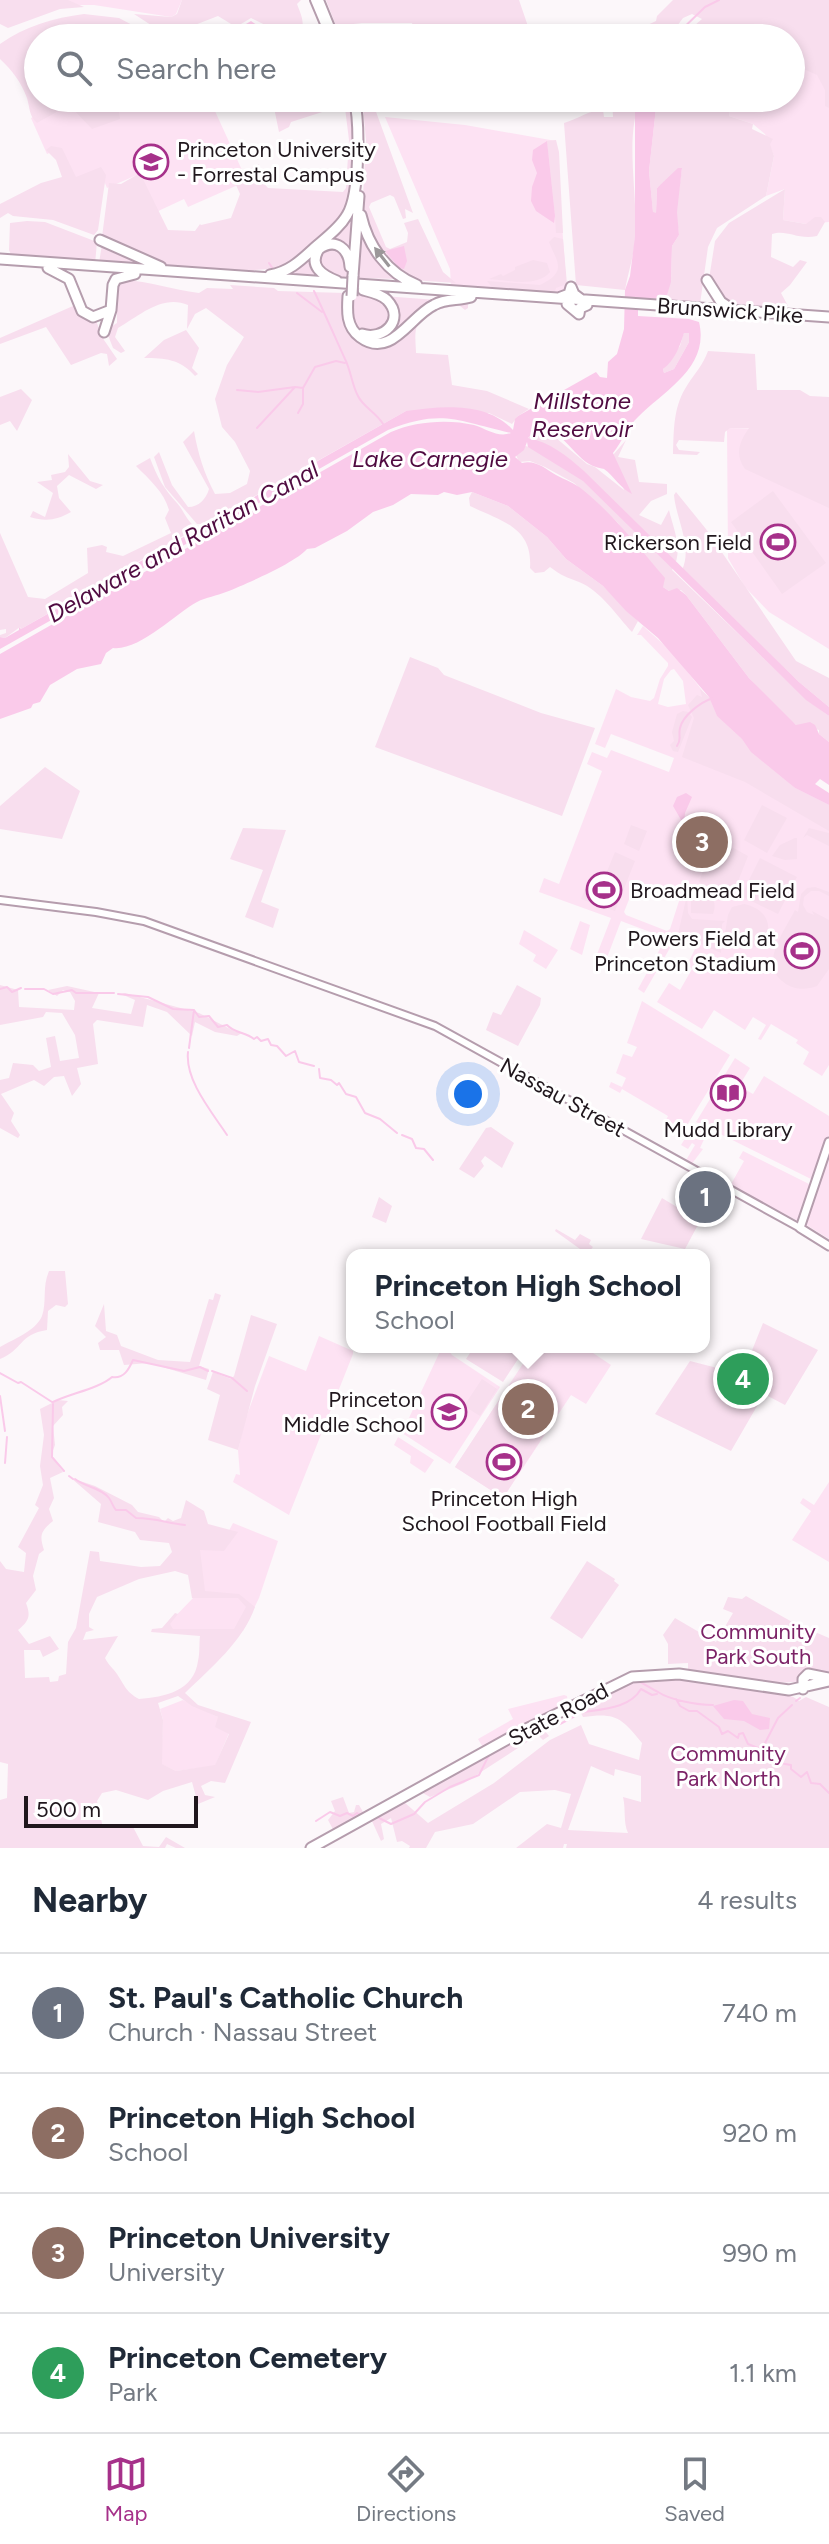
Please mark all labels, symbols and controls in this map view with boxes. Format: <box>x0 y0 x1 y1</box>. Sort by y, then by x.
search box <box>24 24 805 112</box>
icon: search <box>52 46 96 90</box>
text: Search here <box>116 50 276 87</box>
place label: Princeton University - Forrestal Campus <box>177 136 376 188</box>
school or university icon: Princeton University - Forrestal Campus <box>132 143 170 181</box>
one-way arrow <box>374 247 390 267</box>
street label: Brunswick Pike <box>656 292 804 329</box>
water label: Millstone Reservoir <box>532 386 633 443</box>
water label: Lake Carnegie <box>352 444 508 473</box>
water label: Delaware and Raritan Canal <box>42 454 324 628</box>
sports icon: Rickerson Field <box>759 523 797 561</box>
place label: Rickerson Field <box>604 529 752 556</box>
pin: 3 <box>676 812 728 872</box>
sports icon: Broadmead Field <box>585 871 623 909</box>
place label: Broadmead Field <box>630 877 795 904</box>
place label: Powers Field at Princeton Stadium <box>594 925 776 977</box>
sports icon: Powers Field at Princeton Stadium <box>783 932 821 970</box>
street label: Nassau Street <box>495 1052 630 1143</box>
your location <box>448 1074 488 1114</box>
library icon: Mudd Library <box>709 1074 747 1112</box>
place label: Mudd Library <box>663 1116 793 1143</box>
pin: 1 <box>679 1167 731 1227</box>
popup <box>346 1249 710 1353</box>
text: Princeton High School <box>374 1267 682 1304</box>
text: School <box>374 1304 455 1336</box>
pin: 4 <box>717 1349 769 1409</box>
pin: 2 <box>502 1379 554 1439</box>
place label: Princeton Middle School <box>283 1386 423 1438</box>
school or university icon: Princeton Middle School <box>430 1393 468 1431</box>
sports icon: Princeton High School Football Field <box>485 1443 523 1481</box>
place label: Princeton High School Football Field <box>401 1485 607 1537</box>
park label: Community Park South <box>700 1618 816 1670</box>
street label: State Road <box>504 1677 613 1752</box>
park label: Community Park North <box>670 1740 786 1792</box>
scale bar <box>24 1792 198 1828</box>
text: 500 m <box>36 1796 101 1823</box>
text: Nearby <box>32 1880 147 1921</box>
text: 4 results <box>697 1884 797 1916</box>
text: St. Paul's Catholic Church <box>108 1979 463 2016</box>
text: 1 <box>53 1997 63 2029</box>
text: 740 m <box>722 1997 797 2029</box>
text: Church · Nassau Street <box>108 2016 377 2048</box>
text: Princeton High School <box>108 2099 415 2136</box>
text: 2 <box>50 2117 66 2149</box>
text: 920 m <box>723 2117 797 2149</box>
text: School <box>108 2136 188 2168</box>
text: Princeton University <box>108 2219 390 2256</box>
text: 3 <box>51 2237 65 2269</box>
text: 990 m <box>722 2237 797 2269</box>
text: University <box>108 2256 225 2288</box>
text: Princeton Cemetery <box>108 2339 387 2376</box>
text: 4 <box>50 2357 66 2389</box>
text: 1.1 km <box>729 2357 797 2389</box>
text: Park <box>108 2376 157 2408</box>
tab: Map <box>104 2452 148 2527</box>
tab: Directions <box>356 2452 456 2527</box>
tab: Saved <box>664 2452 725 2527</box>

